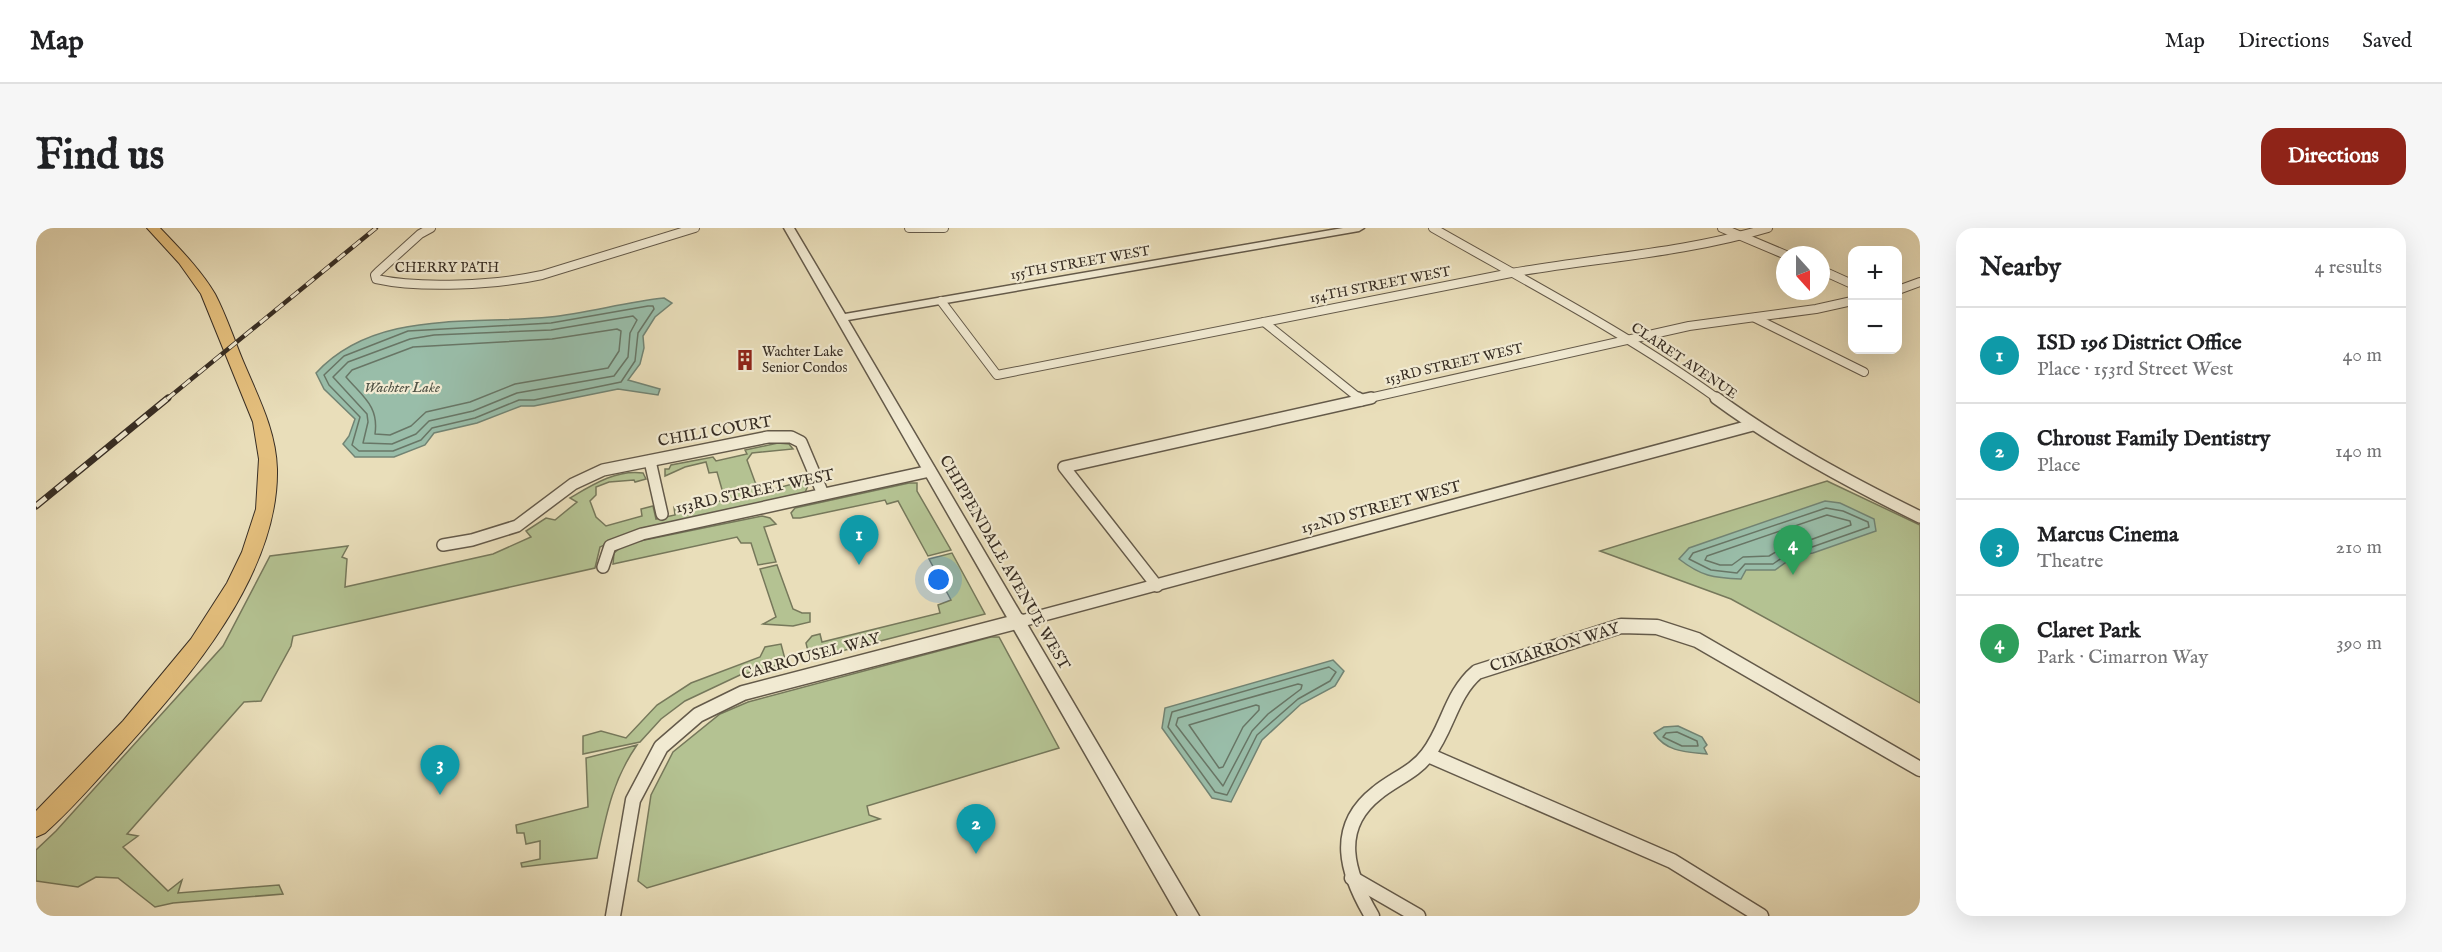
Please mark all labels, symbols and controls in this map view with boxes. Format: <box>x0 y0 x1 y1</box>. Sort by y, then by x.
text: Map <box>30 24 84 59</box>
text: Map <box>2165 28 2205 55</box>
text: Directions <box>2238 28 2329 55</box>
text: Saved <box>2362 28 2412 55</box>
button: Directions <box>2261 128 2406 185</box>
text: Find us <box>36 130 164 183</box>
street label: 155TH STREET WEST <box>1009 242 1152 284</box>
north arrow <box>1776 246 1830 300</box>
map controls <box>1848 246 1902 354</box>
button: + <box>1848 246 1902 300</box>
text: Nearby <box>1980 251 2061 284</box>
text: 4 results <box>2315 255 2382 280</box>
street label: CHERRY PATH <box>395 259 499 277</box>
street label: 154TH STREET WEST <box>1308 262 1453 308</box>
button: − <box>1848 300 1902 354</box>
street label: CLARET AVENUE <box>1627 319 1741 403</box>
text: ISD 196 District Office <box>2037 329 2242 357</box>
street label: 153RD STREET WEST <box>1383 339 1526 389</box>
place label: Wachter Lake Senior Condos <box>762 343 847 377</box>
text: 1 <box>1996 343 2003 368</box>
text: 40 m <box>2343 343 2382 368</box>
building icon: Wachter Lake Senior Condos <box>733 348 757 372</box>
text: Place · 153rd Street West <box>2037 357 2233 382</box>
water label: Wachter Lake <box>364 378 440 397</box>
street label: CHILI COURT <box>656 412 774 452</box>
text: Chroust Family Dentistry <box>2037 425 2270 453</box>
text: 2 <box>1995 439 2004 464</box>
text: 140 m <box>2335 439 2382 464</box>
street label: CHIPPENDALE AVENUE WEST <box>934 452 1074 674</box>
text: Place <box>2037 453 2080 478</box>
street label: 153RD STREET WEST <box>674 465 836 519</box>
street label: 152ND STREET WEST <box>1299 477 1464 539</box>
pin: 1 <box>840 516 878 565</box>
text: Marcus Cinema <box>2037 521 2179 549</box>
pin: 4 <box>1774 526 1812 575</box>
text: 3 <box>1996 535 2003 560</box>
text: 210 m <box>2336 535 2382 560</box>
text: Theatre <box>2037 549 2103 574</box>
your location <box>924 565 953 594</box>
text: Claret Park <box>2037 617 2141 645</box>
street label: CIMARRON WAY <box>1488 618 1623 677</box>
street label: CARROUSEL WAY <box>739 629 884 685</box>
text: 4 <box>1995 631 2004 656</box>
text: 390 m <box>2336 631 2382 656</box>
text: Park · Cimarron Way <box>2037 645 2208 670</box>
pin: 3 <box>420 746 460 795</box>
pin: 2 <box>956 804 996 854</box>

